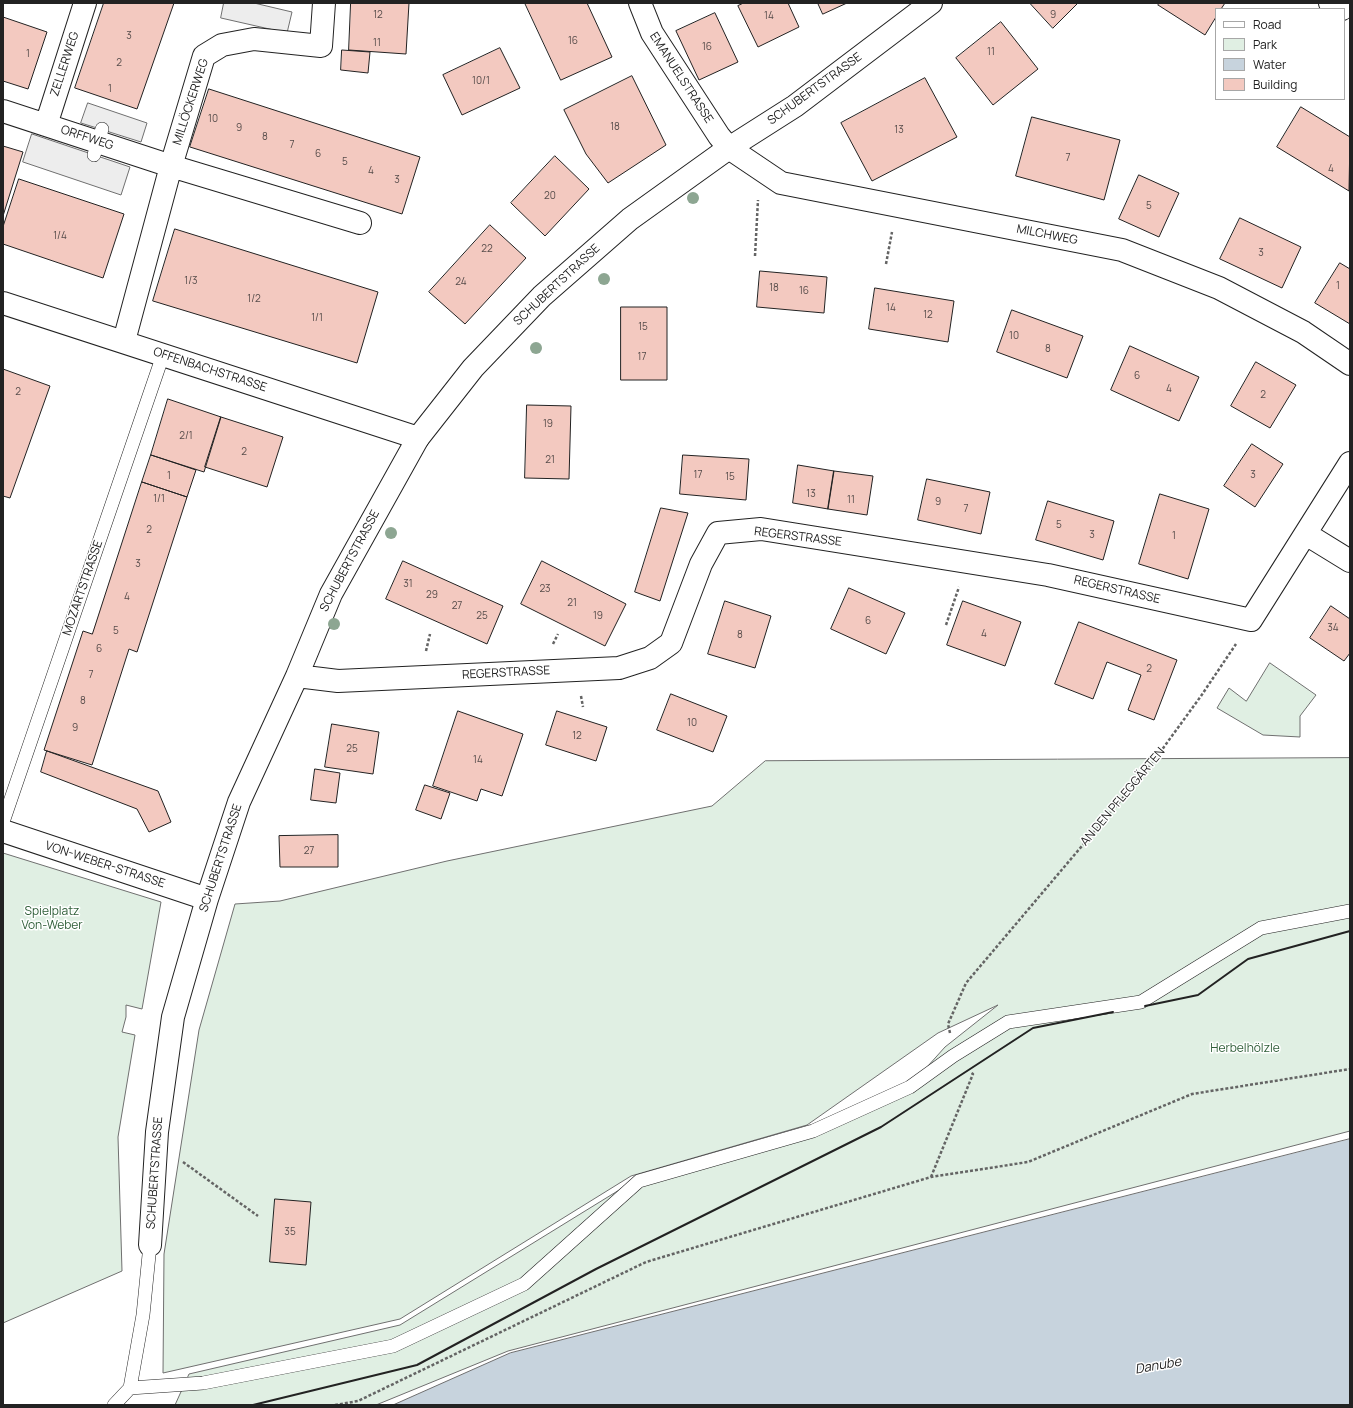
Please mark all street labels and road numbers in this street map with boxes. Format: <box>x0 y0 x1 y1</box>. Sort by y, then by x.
street label: ZELLERWEG <box>48 30 82 98</box>
street label: EMANUELSTRASSE <box>646 30 716 126</box>
street label: SCHUBERTSTRASSE <box>765 50 865 128</box>
street label: MILLÖCKERWEG <box>170 57 212 147</box>
street label: ORFFWEG <box>59 123 115 153</box>
street label: MILCHWEG <box>1015 222 1079 248</box>
street label: SCHUBERTSTRASSE <box>511 241 603 329</box>
street label: OFFENBACHSTRASSE <box>151 345 269 395</box>
street label: SCHUBERTSTRASSE <box>317 508 383 614</box>
street label: REGERSTRASSE <box>753 524 843 550</box>
street label: MOZARTSTRASSE <box>60 538 106 638</box>
street label: REGERSTRASSE <box>1072 573 1162 607</box>
street label: REGERSTRASSE <box>462 664 550 682</box>
street label: AN DEN PFLEGGÄRTEN <box>1078 745 1168 849</box>
street label: SCHUBERTSTRASSE <box>197 802 245 914</box>
street label: VON-WEBER-STRASSE <box>43 839 167 891</box>
street label: SCHUBERTSTRASSE <box>144 1116 166 1230</box>

